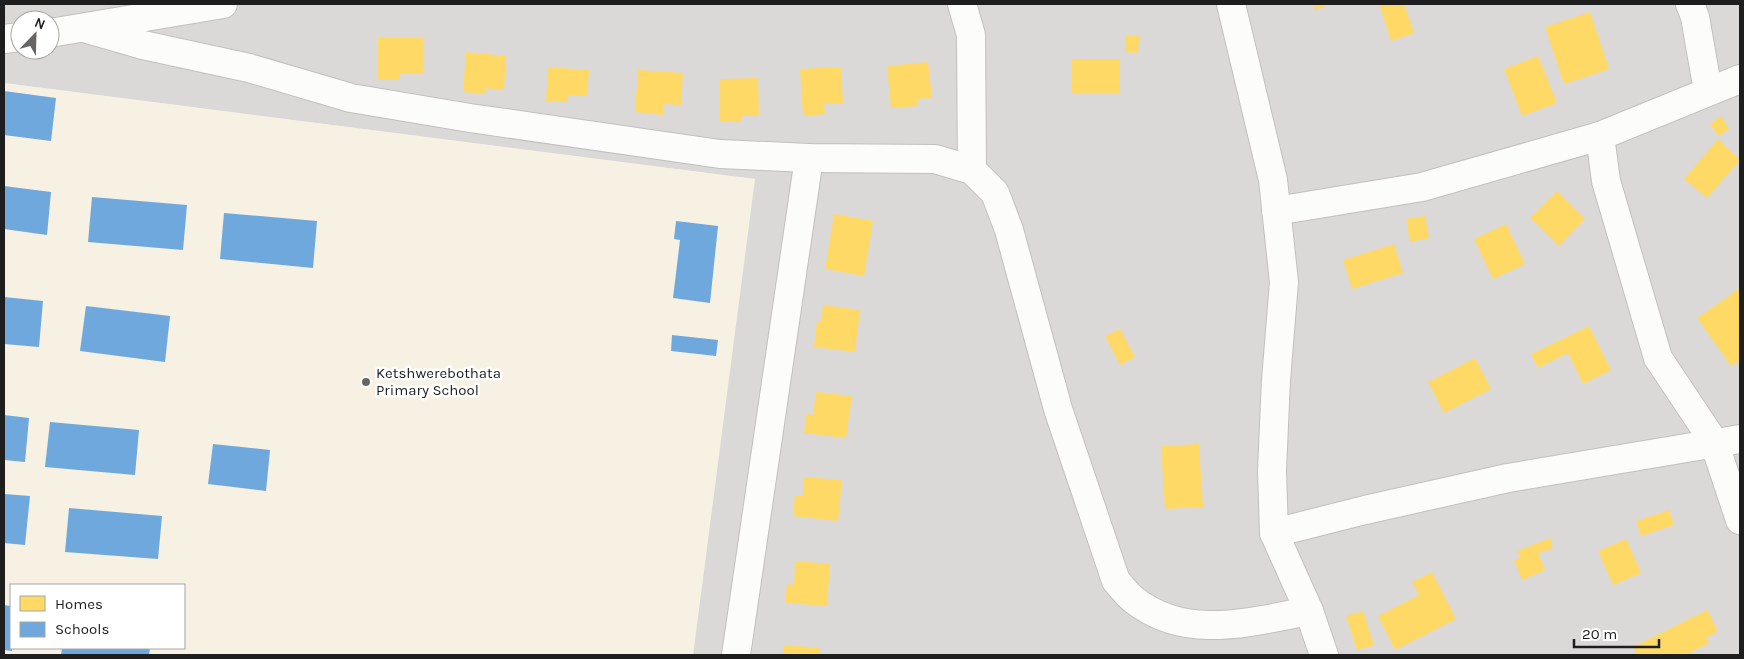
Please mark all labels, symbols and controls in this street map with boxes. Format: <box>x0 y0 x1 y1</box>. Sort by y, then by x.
north arrow <box>10 10 60 60</box>
text: N <box>32 14 48 33</box>
place label: Ketshwerebothata Primary School <box>376 364 501 399</box>
marker: Ketshwerebothata Primary School <box>360 376 372 388</box>
legend <box>10 584 185 649</box>
text: Homes <box>55 595 103 613</box>
scale bar <box>1574 616 1659 648</box>
text: Schools <box>55 620 109 638</box>
text: 20 m <box>1582 625 1617 643</box>

